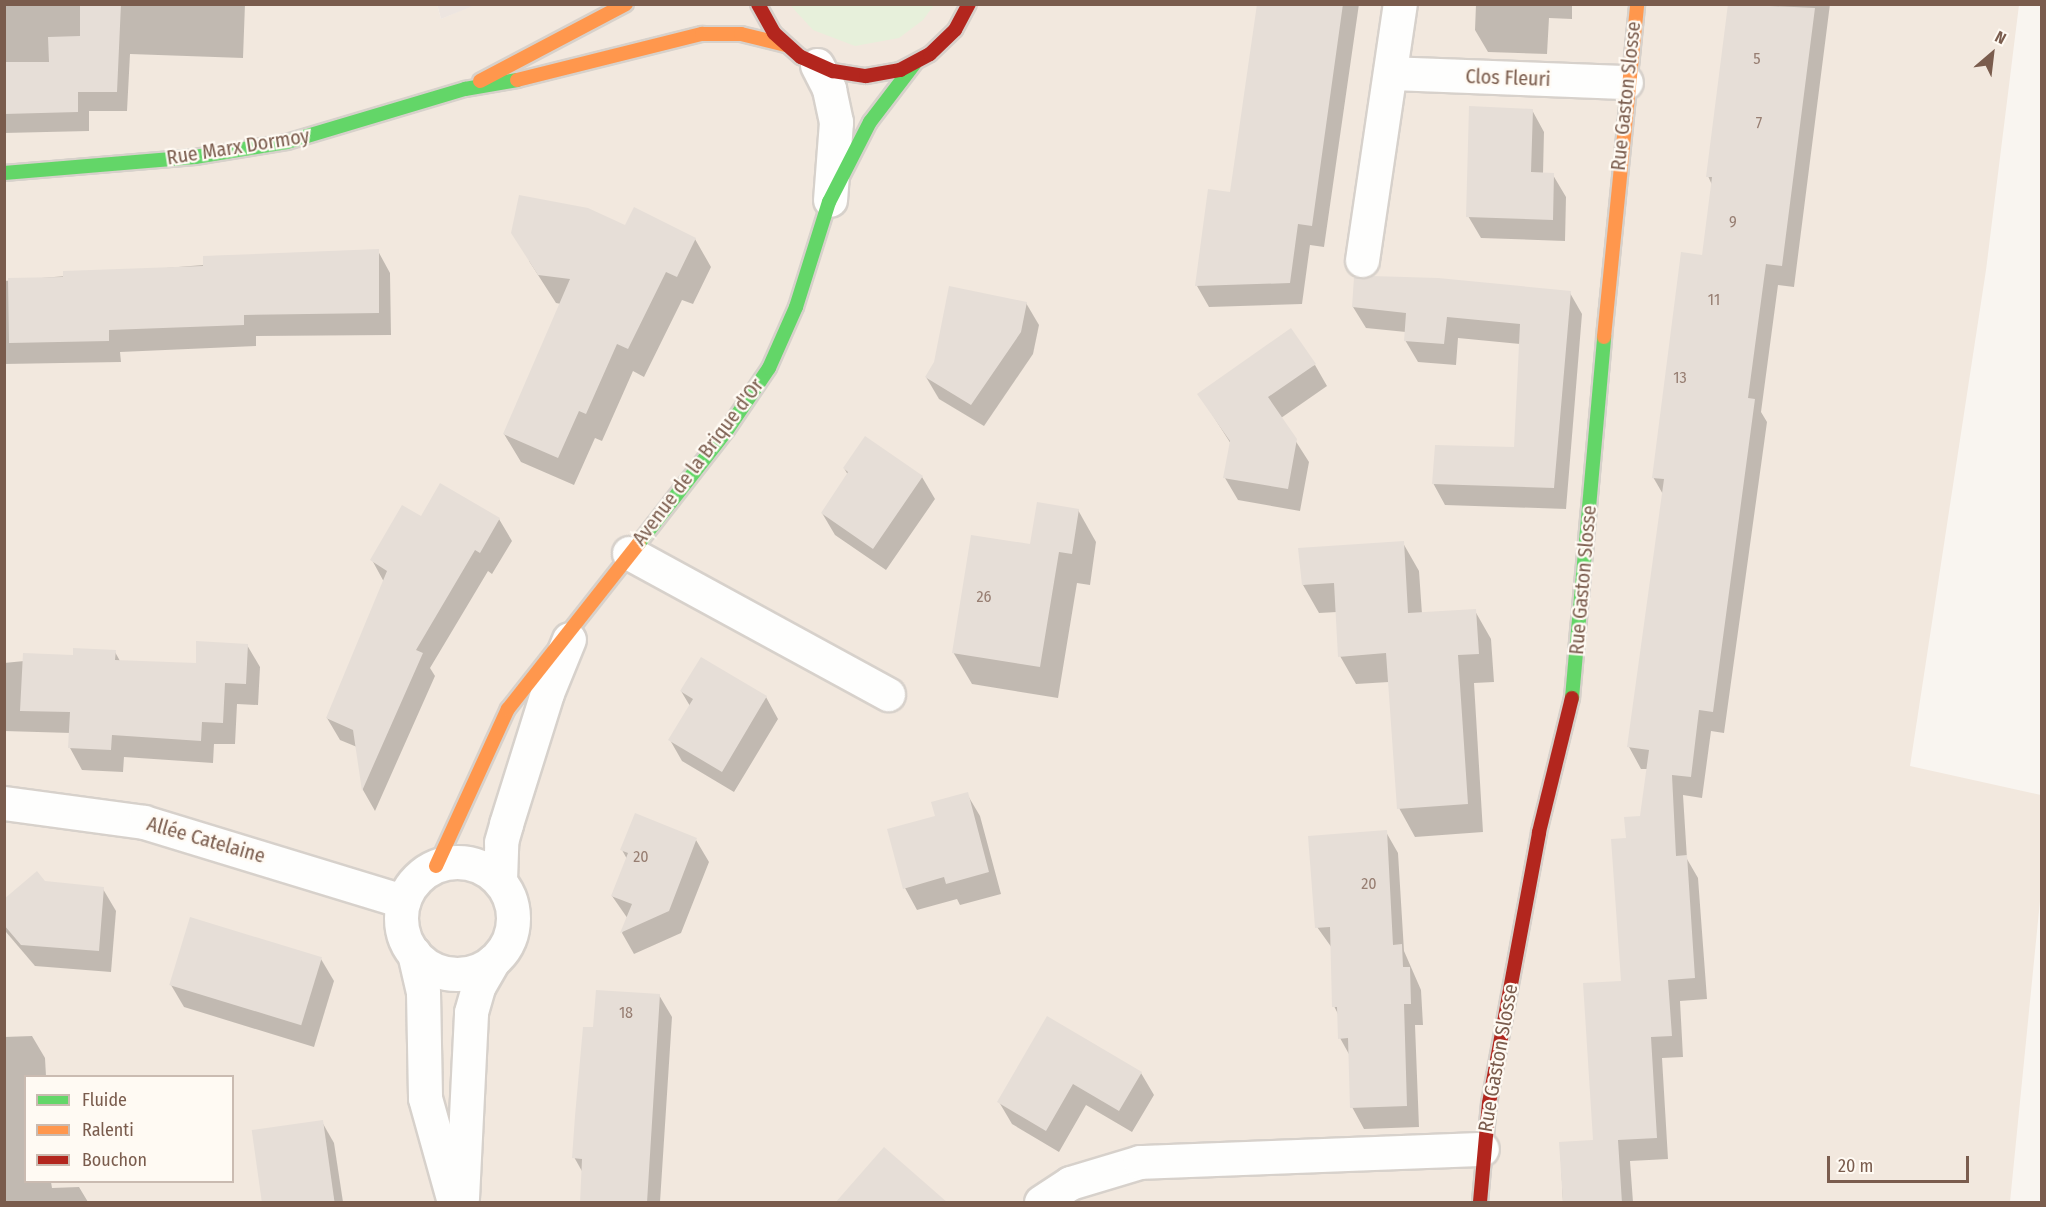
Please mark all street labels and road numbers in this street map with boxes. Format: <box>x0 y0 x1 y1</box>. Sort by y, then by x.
street label: Rue Gaston Slosse <box>1606 20 1646 172</box>
street label: Clos Fleuri <box>1465 65 1551 91</box>
street label: Rue Marx Dormoy <box>165 124 311 170</box>
street label: Avenue de la Brique d'Or <box>627 374 769 550</box>
street label: Rue Gaston Slosse <box>1565 504 1601 656</box>
street label: Allée Catelaine <box>144 812 268 868</box>
street label: Rue Gaston Slosse <box>1473 982 1523 1134</box>

